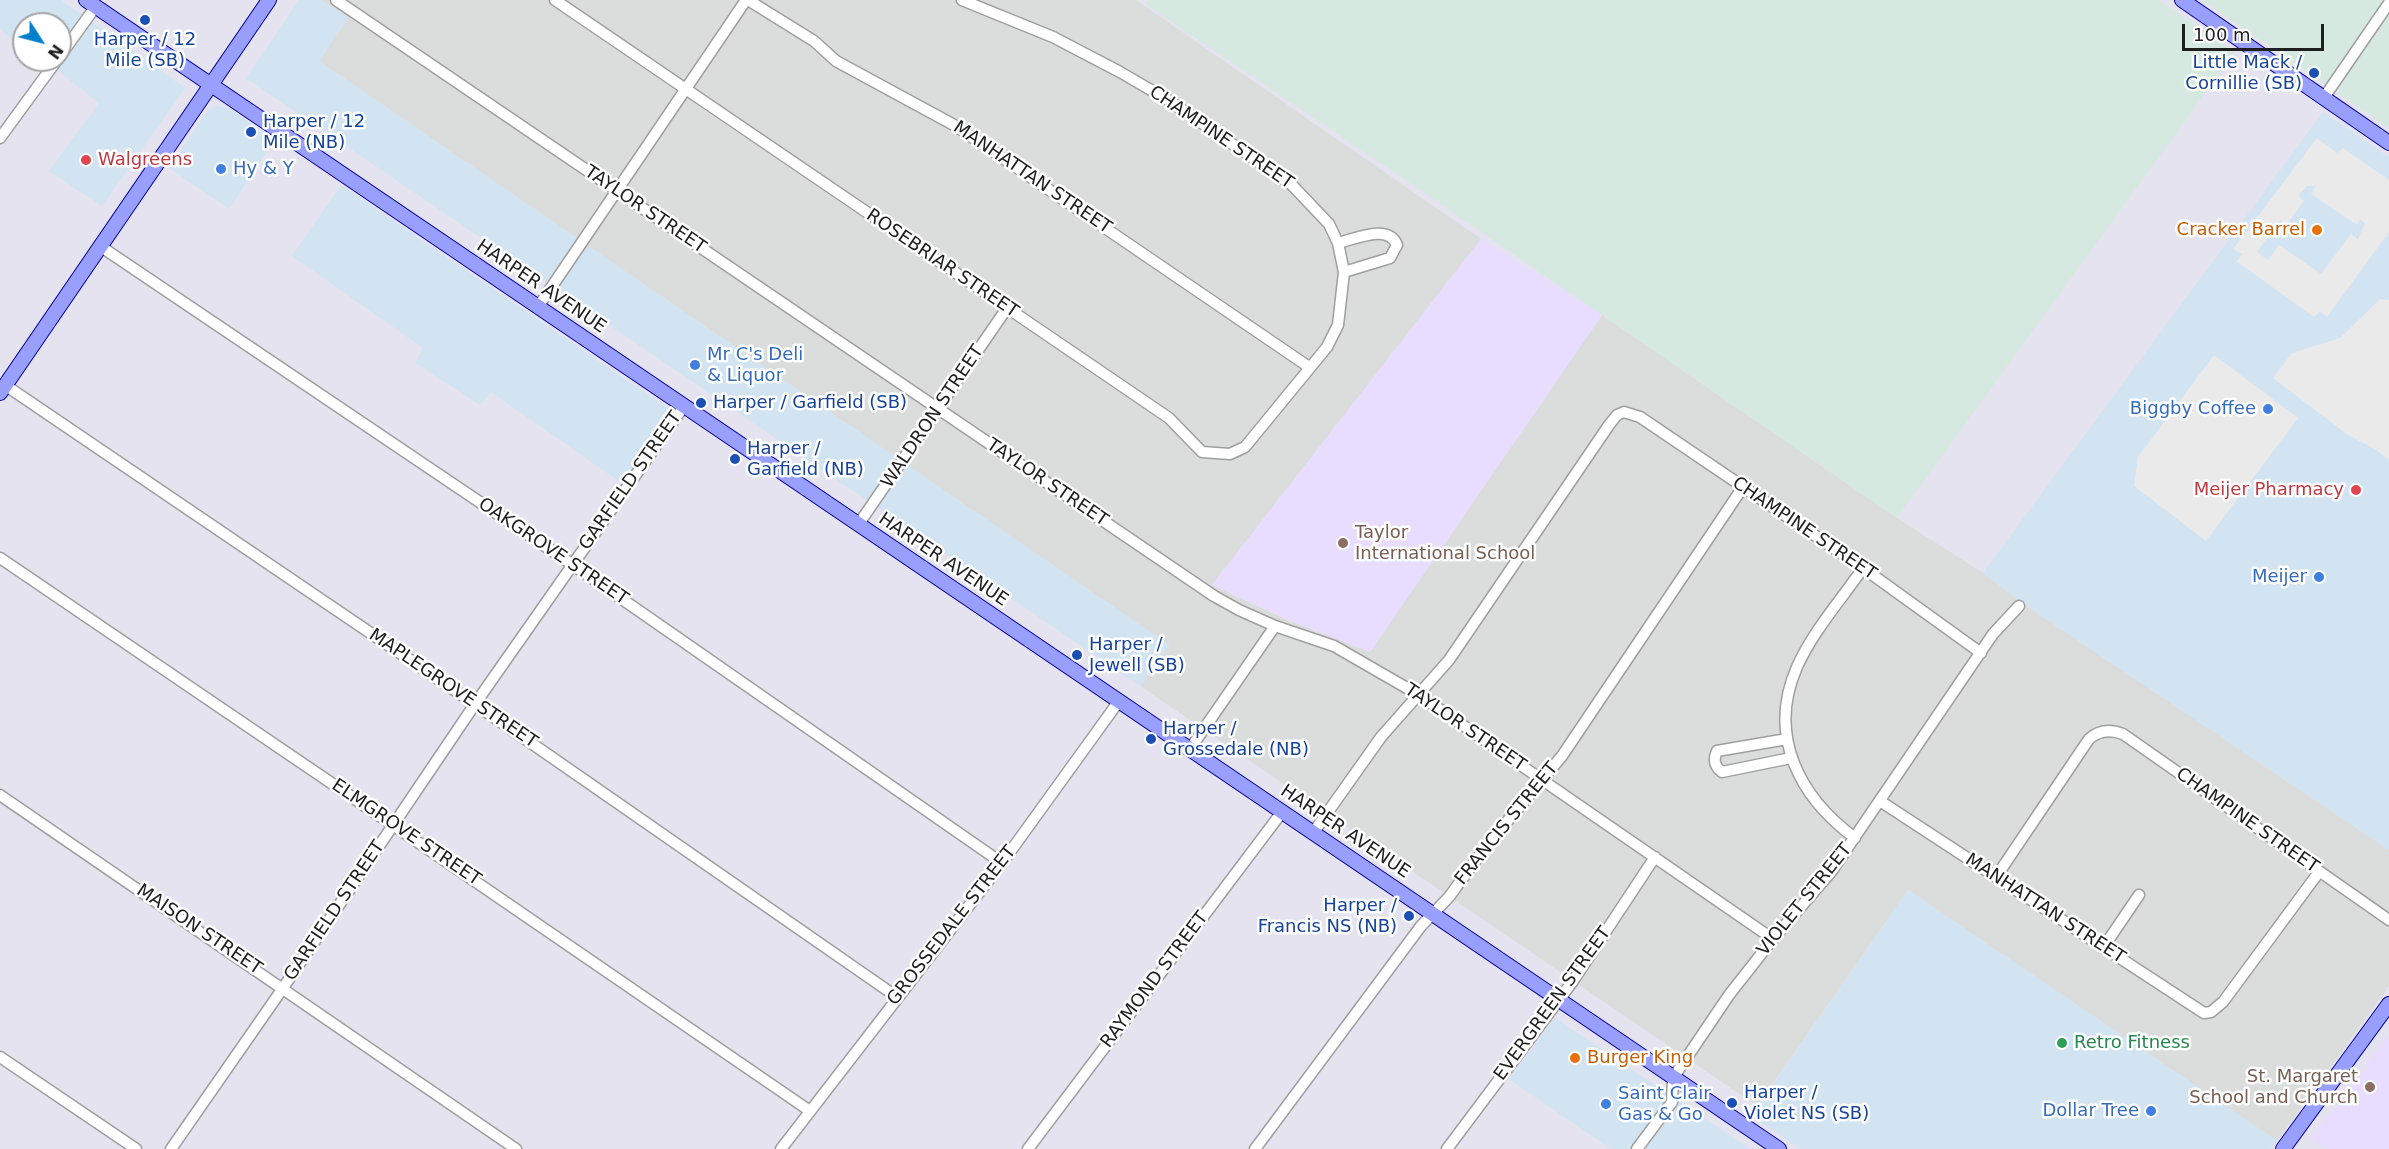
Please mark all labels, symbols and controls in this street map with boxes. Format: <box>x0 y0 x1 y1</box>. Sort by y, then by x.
north arrow <box>12 12 72 72</box>
scale bar <box>2185 12 2328 50</box>
marker: Harper / 12 Mile (SB) <box>138 13 152 27</box>
text: 100 m <box>2193 24 2251 45</box>
place label: Harper / 12 Mile (SB) <box>94 29 196 72</box>
text: N <box>44 41 67 63</box>
place label: Little Mack / Cornillie (SB) <box>2185 52 2302 94</box>
marker: Little Mack / Cornillie (SB) <box>2307 66 2321 80</box>
street label: CHAMPINE STREET <box>1145 82 1297 194</box>
place label: Harper / 12 Mile (NB) <box>263 111 365 154</box>
street label: MANHATTAN STREET <box>949 117 1115 239</box>
marker: Harper / 12 Mile (NB) <box>244 125 258 139</box>
place label: Walgreens <box>98 149 192 171</box>
marker: Walgreens <box>79 153 93 167</box>
place label: Hy & Y <box>233 158 294 180</box>
street label: TAYLOR STREET <box>580 161 710 259</box>
marker: Hy & Y <box>214 162 228 176</box>
street label: ROSEBRIAR STREET <box>862 205 1022 323</box>
place label: Cracker Barrel <box>2177 219 2305 241</box>
marker: Cracker Barrel <box>2310 223 2324 237</box>
street label: HARPER AVENUE <box>472 236 610 338</box>
street label: WALDRON STREET <box>877 342 989 492</box>
place label: Mr C's Deli & Liquor <box>707 344 803 386</box>
marker: Mr C's Deli & Liquor <box>688 358 702 372</box>
place label: Harper / Garfield (SB) <box>713 392 907 414</box>
marker: Harper / Garfield (SB) <box>694 396 708 410</box>
place label: Biggby Coffee <box>2130 398 2256 420</box>
marker: Biggby Coffee <box>2261 402 2275 416</box>
street label: GARFIELD STREET <box>575 408 687 554</box>
street label: TAYLOR STREET <box>982 434 1112 532</box>
place label: Harper / Garfield (NB) <box>747 438 864 480</box>
marker: Harper / Garfield (NB) <box>728 452 742 466</box>
street label: CHAMPINE STREET <box>1728 473 1880 585</box>
place label: Meijer Pharmacy <box>2194 479 2344 501</box>
marker: Meijer Pharmacy <box>2349 483 2363 497</box>
street label: OAKGROVE STREET <box>474 494 632 610</box>
street label: HARPER AVENUE <box>874 509 1012 611</box>
place label: Taylor International School <box>1355 522 1535 564</box>
marker: Taylor International School <box>1336 536 1350 550</box>
place label: Meijer <box>2252 566 2307 588</box>
marker: Meijer <box>2312 570 2326 584</box>
street label: MAPLEGROVE STREET <box>365 625 541 753</box>
place label: Harper / Jewell (SB) <box>1089 634 1185 676</box>
marker: Harper / Jewell (SB) <box>1070 648 1084 662</box>
street label: TAYLOR STREET <box>1400 679 1530 777</box>
place label: Harper / Grossedale (NB) <box>1163 718 1309 760</box>
marker: Harper / Grossedale (NB) <box>1144 732 1158 746</box>
street label: FRANCIS STREET <box>1451 758 1563 890</box>
street label: CHAMPINE STREET <box>2171 764 2323 878</box>
street label: ELMGROVE STREET <box>327 775 485 891</box>
street label: HARPER AVENUE <box>1276 781 1414 883</box>
street label: GARFIELD STREET <box>280 837 390 985</box>
street label: VIOLET STREET <box>1753 839 1857 961</box>
street label: GROSSEDALE STREET <box>883 842 1021 1010</box>
street label: MANHATTAN STREET <box>1961 849 2129 969</box>
street label: MAISON STREET <box>132 880 266 980</box>
place label: Harper / Francis NS (NB) <box>1258 895 1397 938</box>
street label: RAYMOND STREET <box>1097 908 1213 1052</box>
marker: Harper / Francis NS (NB) <box>1402 909 1416 923</box>
street label: EVERGREEN STREET <box>1490 923 1616 1085</box>
place label: Retro Fitness <box>2074 1032 2190 1054</box>
marker: Retro Fitness <box>2055 1036 2069 1050</box>
place label: Burger King <box>1587 1047 1693 1069</box>
marker: Burger King <box>1568 1051 1582 1065</box>
place label: St. Margaret School and Church <box>2189 1066 2358 1108</box>
marker: St. Margaret School and Church <box>2363 1080 2377 1094</box>
place label: Harper / Violet NS (SB) <box>1744 1082 1869 1124</box>
place label: Saint Clair Gas & Go <box>1618 1083 1711 1126</box>
marker: Harper / Violet NS (SB) <box>1725 1096 1739 1110</box>
marker: Saint Clair Gas & Go <box>1599 1097 1613 1111</box>
place label: Dollar Tree <box>2042 1100 2139 1122</box>
marker: Dollar Tree <box>2144 1104 2158 1118</box>

